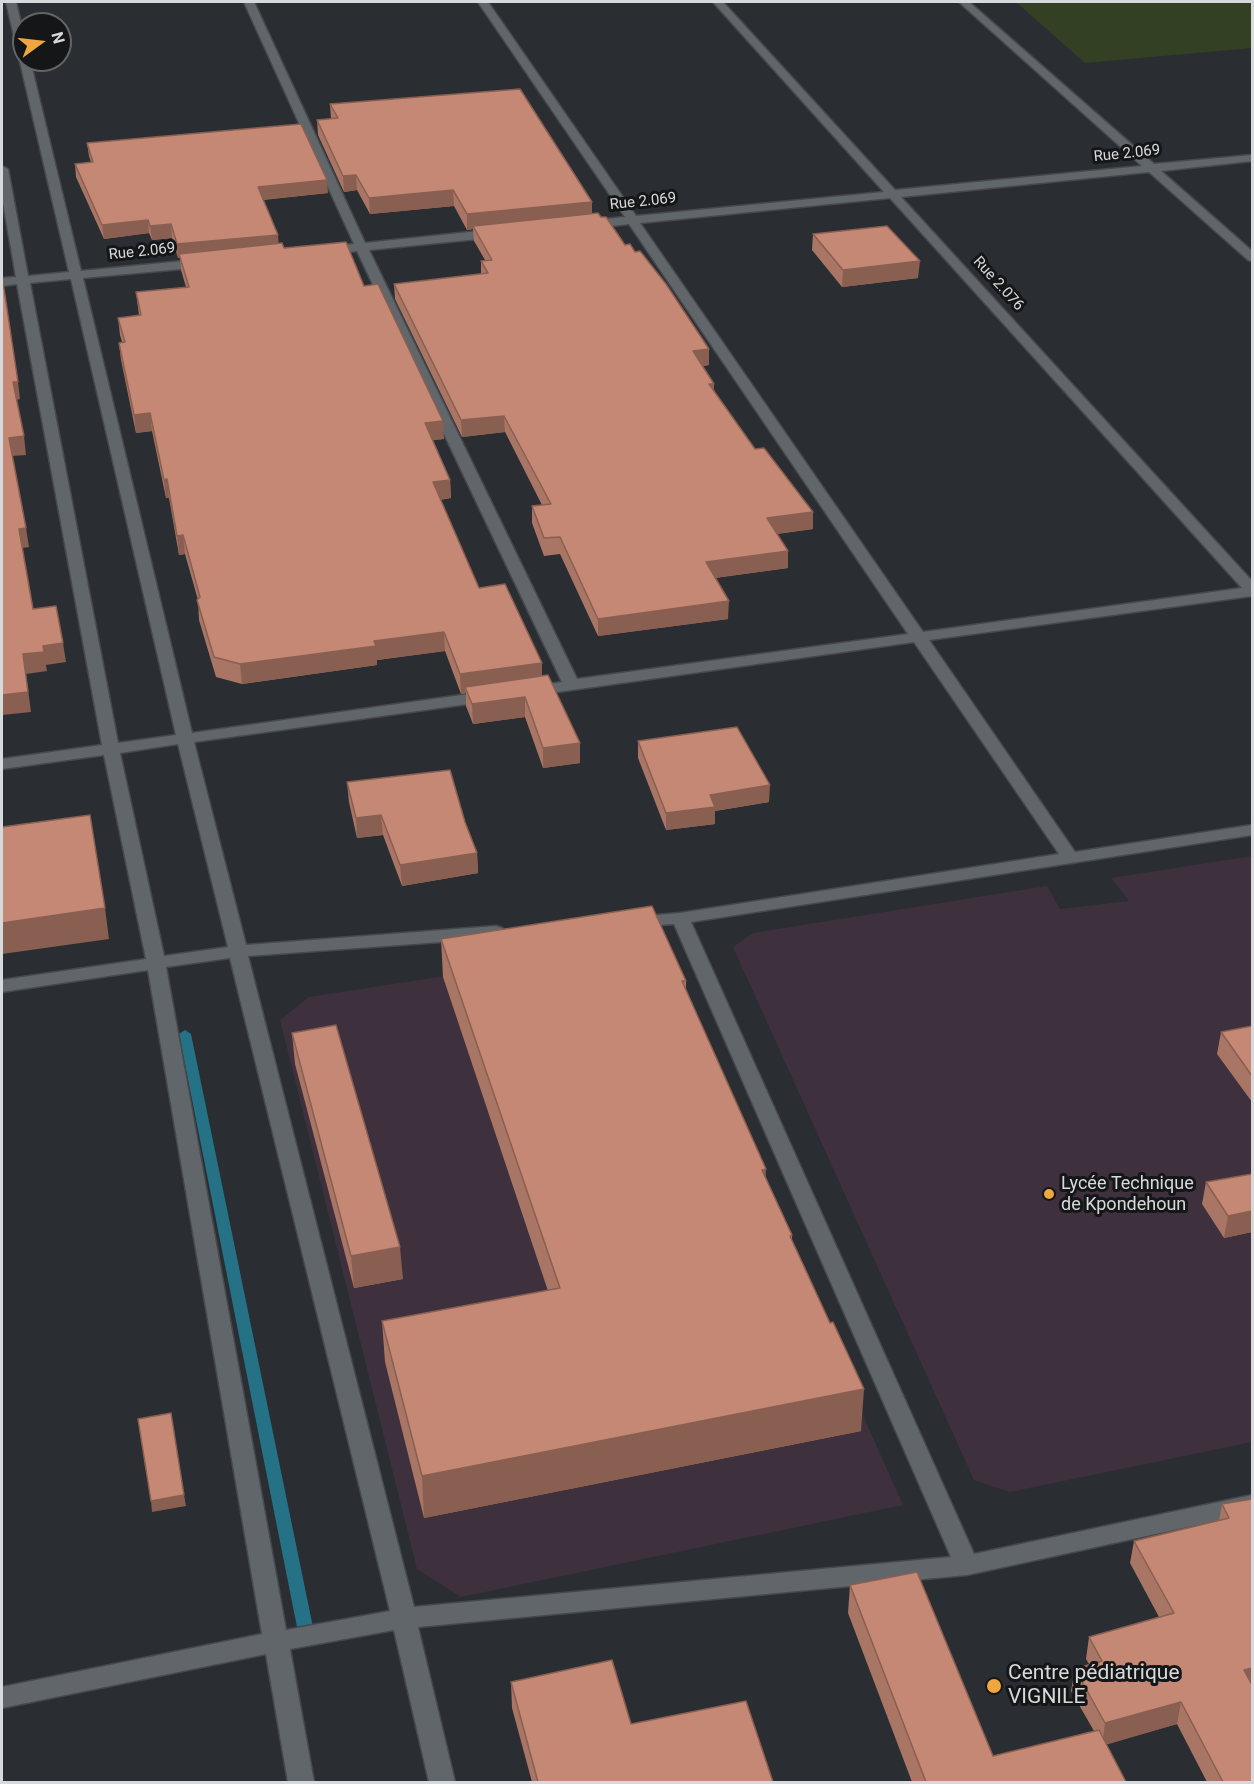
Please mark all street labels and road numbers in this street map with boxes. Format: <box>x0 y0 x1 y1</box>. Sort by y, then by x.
street label: Rue 2.069 <box>1093 142 1161 166</box>
street label: Rue 2.069 <box>609 190 677 214</box>
street label: Rue 2.069 <box>108 240 176 264</box>
street label: Rue 2.076 <box>969 253 1027 315</box>

